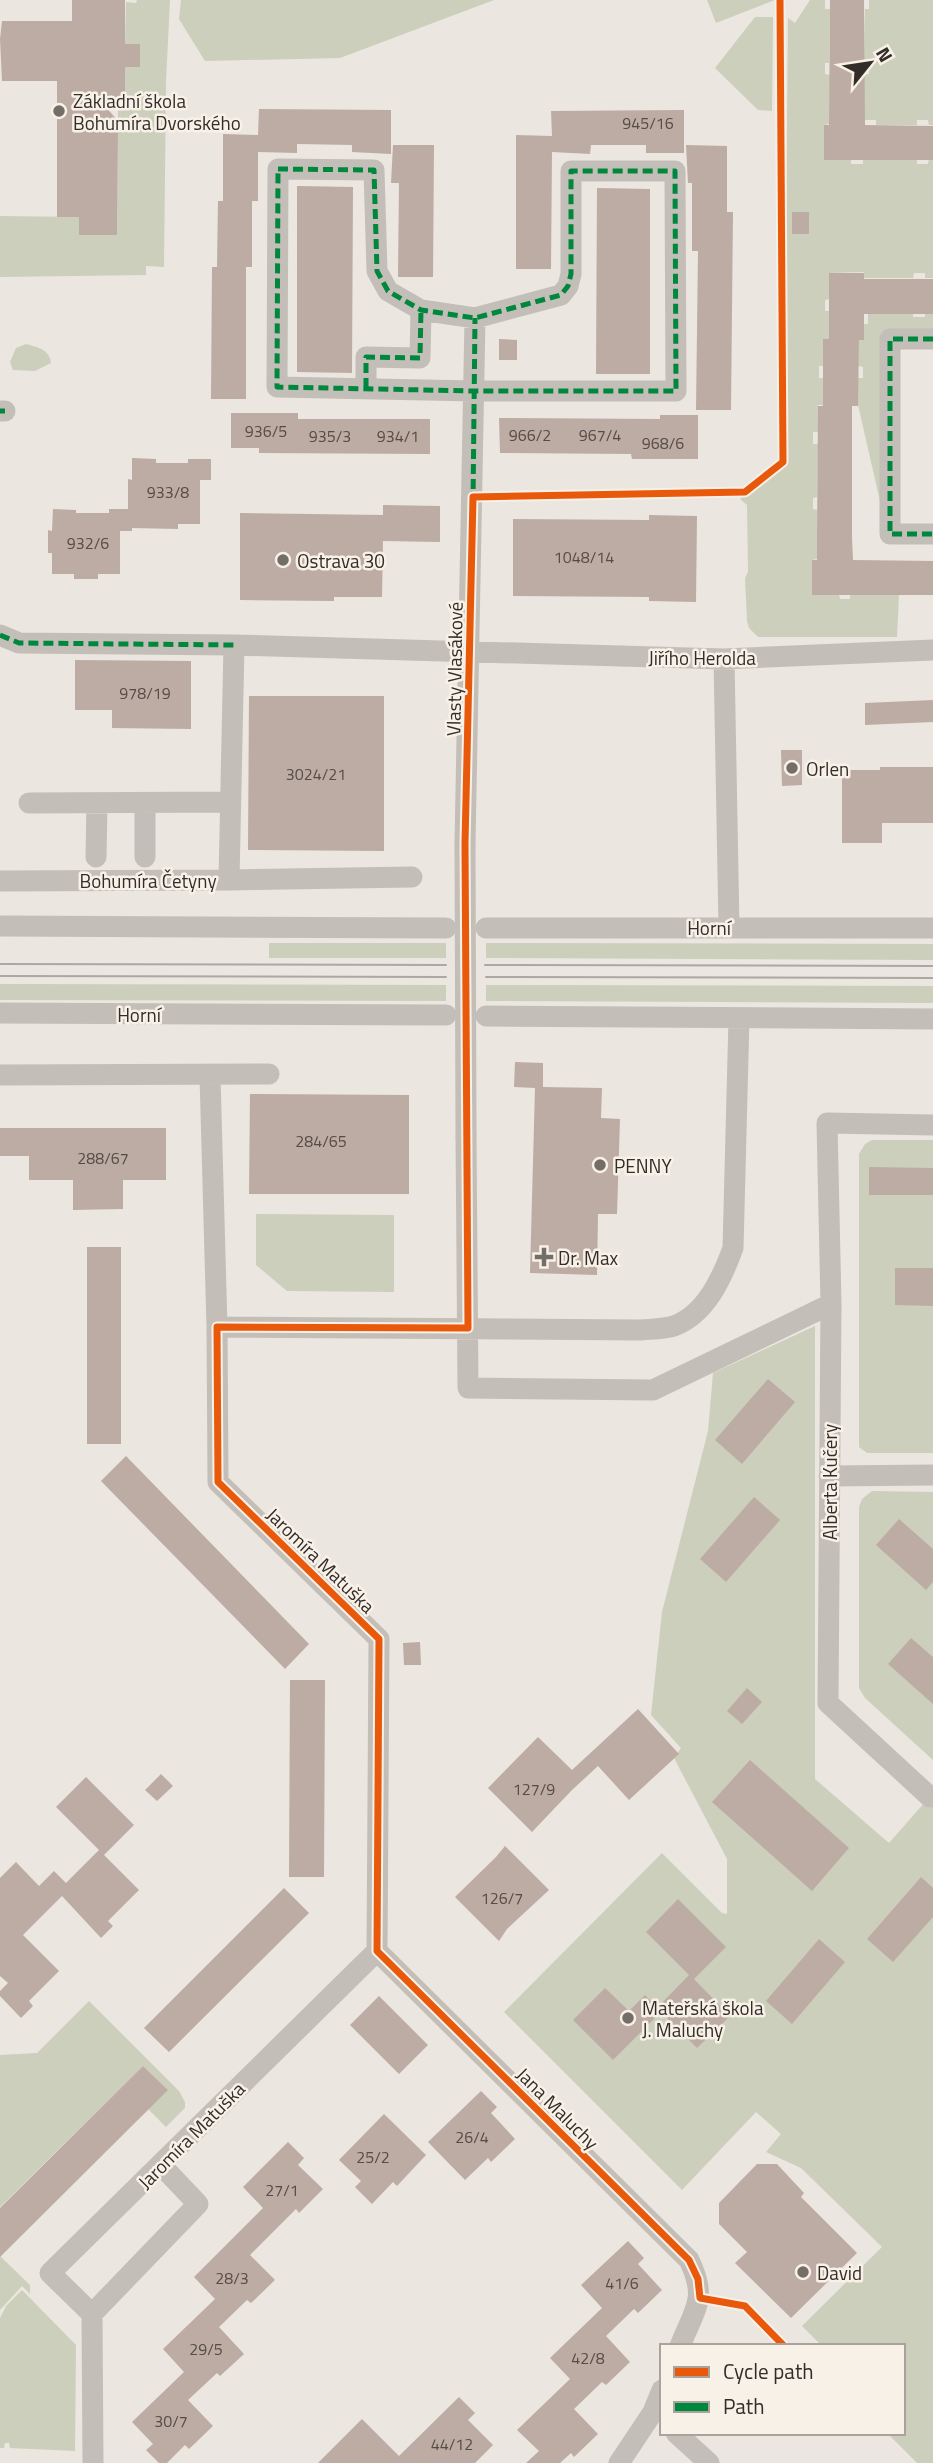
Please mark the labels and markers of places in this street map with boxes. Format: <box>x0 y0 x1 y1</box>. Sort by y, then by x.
place label: Základní škola Bohumíra Dvorského <box>73 86 241 137</box>
marker: Základní škola Bohumíra Dvorského <box>51 103 67 119</box>
place label: Ostrava 30 <box>297 546 385 575</box>
marker: Ostrava 30 <box>275 552 291 568</box>
place label: Orlen <box>806 754 849 783</box>
marker: Orlen <box>784 760 800 776</box>
place label: PENNY <box>614 1151 672 1180</box>
marker: PENNY <box>592 1157 608 1173</box>
place label: Dr. Max <box>558 1243 619 1272</box>
marker: Dr. Max <box>536 1249 552 1265</box>
place label: Mateřská škola J. Maluchy <box>642 1993 764 2044</box>
marker: Mateřská škola J. Maluchy <box>620 2010 636 2026</box>
place label: David <box>817 2258 862 2287</box>
marker: David <box>795 2264 811 2280</box>

